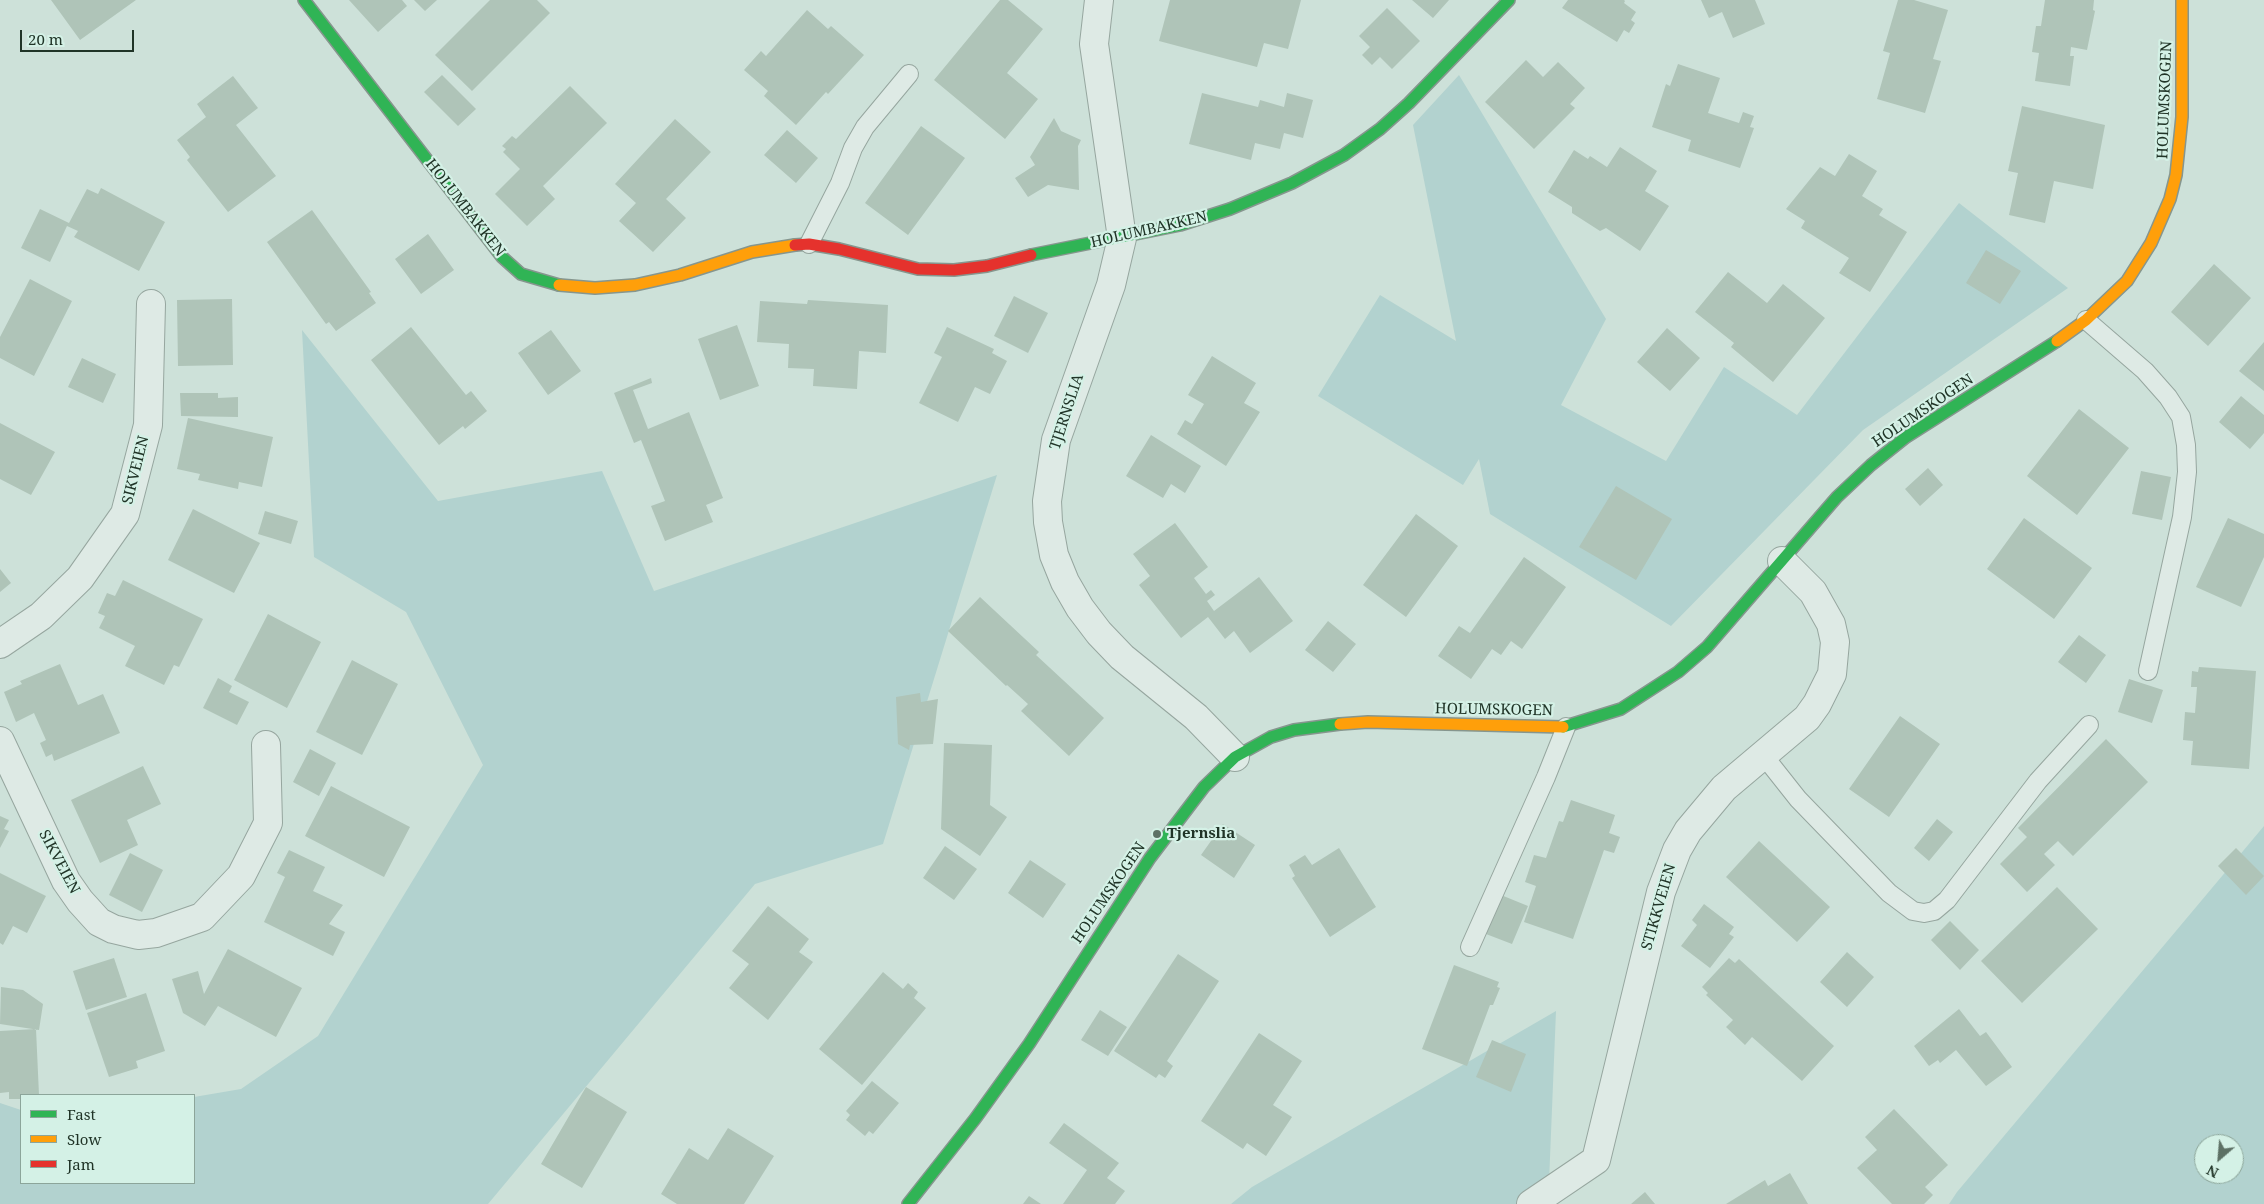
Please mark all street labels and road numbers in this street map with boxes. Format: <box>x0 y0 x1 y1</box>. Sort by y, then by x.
street label: HOLUMSKOGEN <box>2154 41 2176 159</box>
street label: HOLUMBAKKEN <box>421 156 509 260</box>
street label: HOLUMBAKKEN <box>1089 208 1209 252</box>
street label: HOLUMSKOGEN <box>1869 370 1977 452</box>
street label: TJERNSLIA <box>1046 372 1088 452</box>
street label: SIKVEIEN <box>119 434 153 506</box>
street label: HOLUMSKOGEN <box>1435 700 1553 720</box>
street label: SIKVEIEN <box>35 827 83 897</box>
street label: HOLUMSKOGEN <box>1068 839 1150 947</box>
street label: STIKKVEIEN <box>1638 862 1680 952</box>

